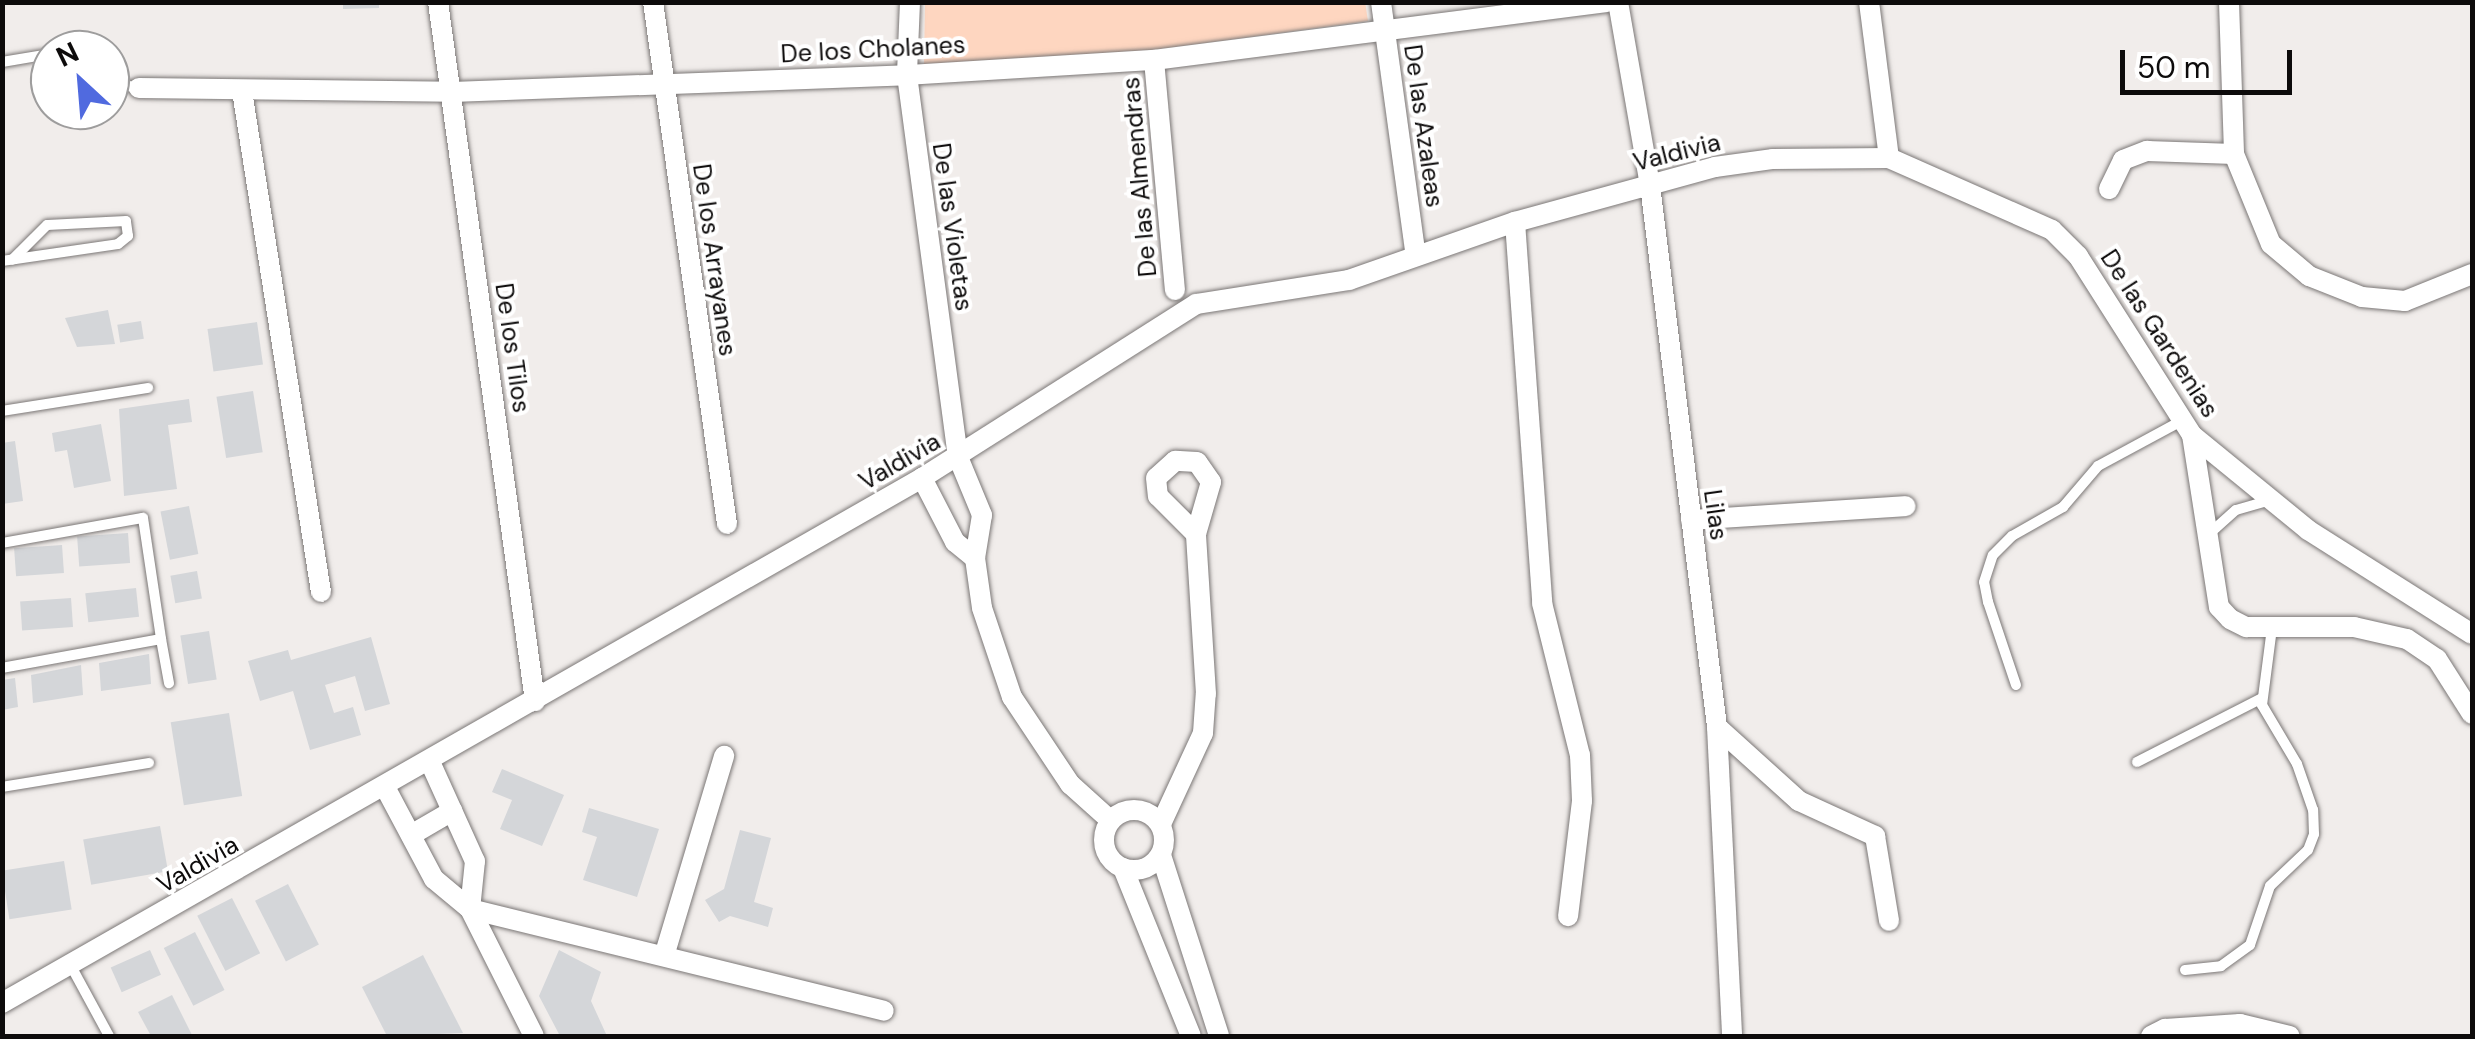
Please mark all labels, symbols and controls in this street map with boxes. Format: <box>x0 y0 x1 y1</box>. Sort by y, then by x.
north arrow <box>30 30 130 130</box>
street label: De los Cholanes <box>780 30 966 70</box>
scale bar <box>2125 30 2298 92</box>
text: N <box>50 33 85 75</box>
street label: De las Azaleas <box>1397 43 1449 209</box>
text: 50 m <box>2137 48 2211 87</box>
street label: De las Almendras <box>1116 76 1164 278</box>
street label: Valdivia <box>1630 128 1724 178</box>
street label: De las Violetas <box>925 141 979 313</box>
street label: De los Arrayanes <box>686 162 742 358</box>
street label: De las Gardenias <box>2094 244 2224 424</box>
street label: De los Tilos <box>488 281 536 415</box>
street label: Valdivia <box>854 427 946 497</box>
street label: Lilas <box>1697 488 1733 542</box>
street label: Valdivia <box>152 830 244 900</box>

